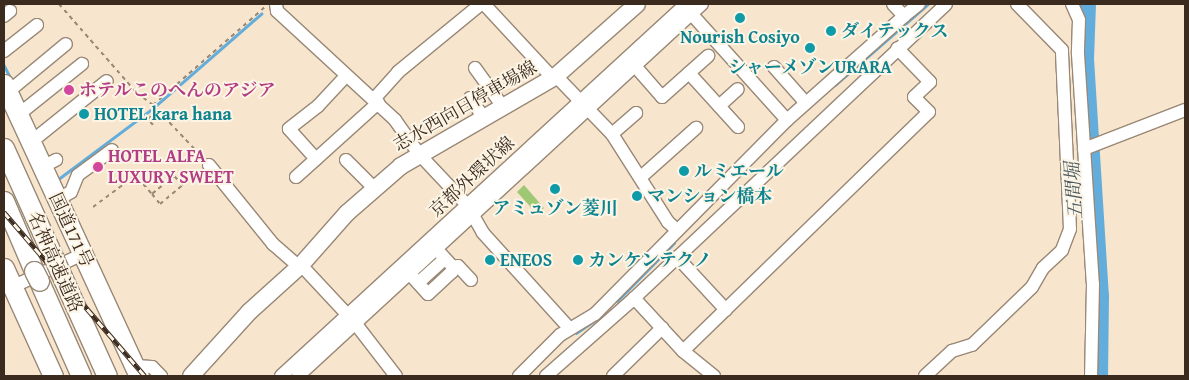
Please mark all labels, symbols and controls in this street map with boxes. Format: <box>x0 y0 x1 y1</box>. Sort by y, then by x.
marker: Nourish Cosiyo <box>734 12 746 24</box>
place label: ダイテックス <box>841 20 949 42</box>
marker: ダイテックス <box>825 25 837 37</box>
place label: Nourish Cosiyo <box>680 26 800 48</box>
marker: シャーメゾンURARA <box>804 42 816 54</box>
street label: 志水西向日停車場線 <box>389 56 541 156</box>
place label: シャーメゾンURARA <box>727 56 893 78</box>
place label: ホテルこのへんのアジア <box>79 79 277 101</box>
marker: ホテルこのへんのアジア <box>63 84 75 96</box>
place label: HOTEL kara hana <box>94 103 232 125</box>
marker: HOTEL kara hana <box>78 108 90 120</box>
street label: 京都外環状線 <box>425 132 519 222</box>
place label: HOTEL ALFA LUXURY SWEET <box>108 146 234 188</box>
place label: ルミエール <box>694 160 784 182</box>
marker: HOTEL ALFA LUXURY SWEET <box>92 161 104 173</box>
water label: 五間堀 <box>1061 162 1087 220</box>
marker: ルミエール <box>678 165 690 177</box>
marker: アミュゾン菱川 <box>549 183 561 195</box>
place label: マンション橋本 <box>647 185 773 207</box>
street label: 国道171号 <box>44 189 98 271</box>
marker: マンション橋本 <box>631 190 643 202</box>
place label: アミュゾン菱川 <box>492 197 618 219</box>
street label: 名神高速道路 <box>23 208 87 316</box>
place label: ENEOS <box>500 249 552 271</box>
place label: カンケンテクノ <box>588 249 714 271</box>
marker: ENEOS <box>484 254 496 266</box>
marker: カンケンテクノ <box>572 254 584 266</box>

